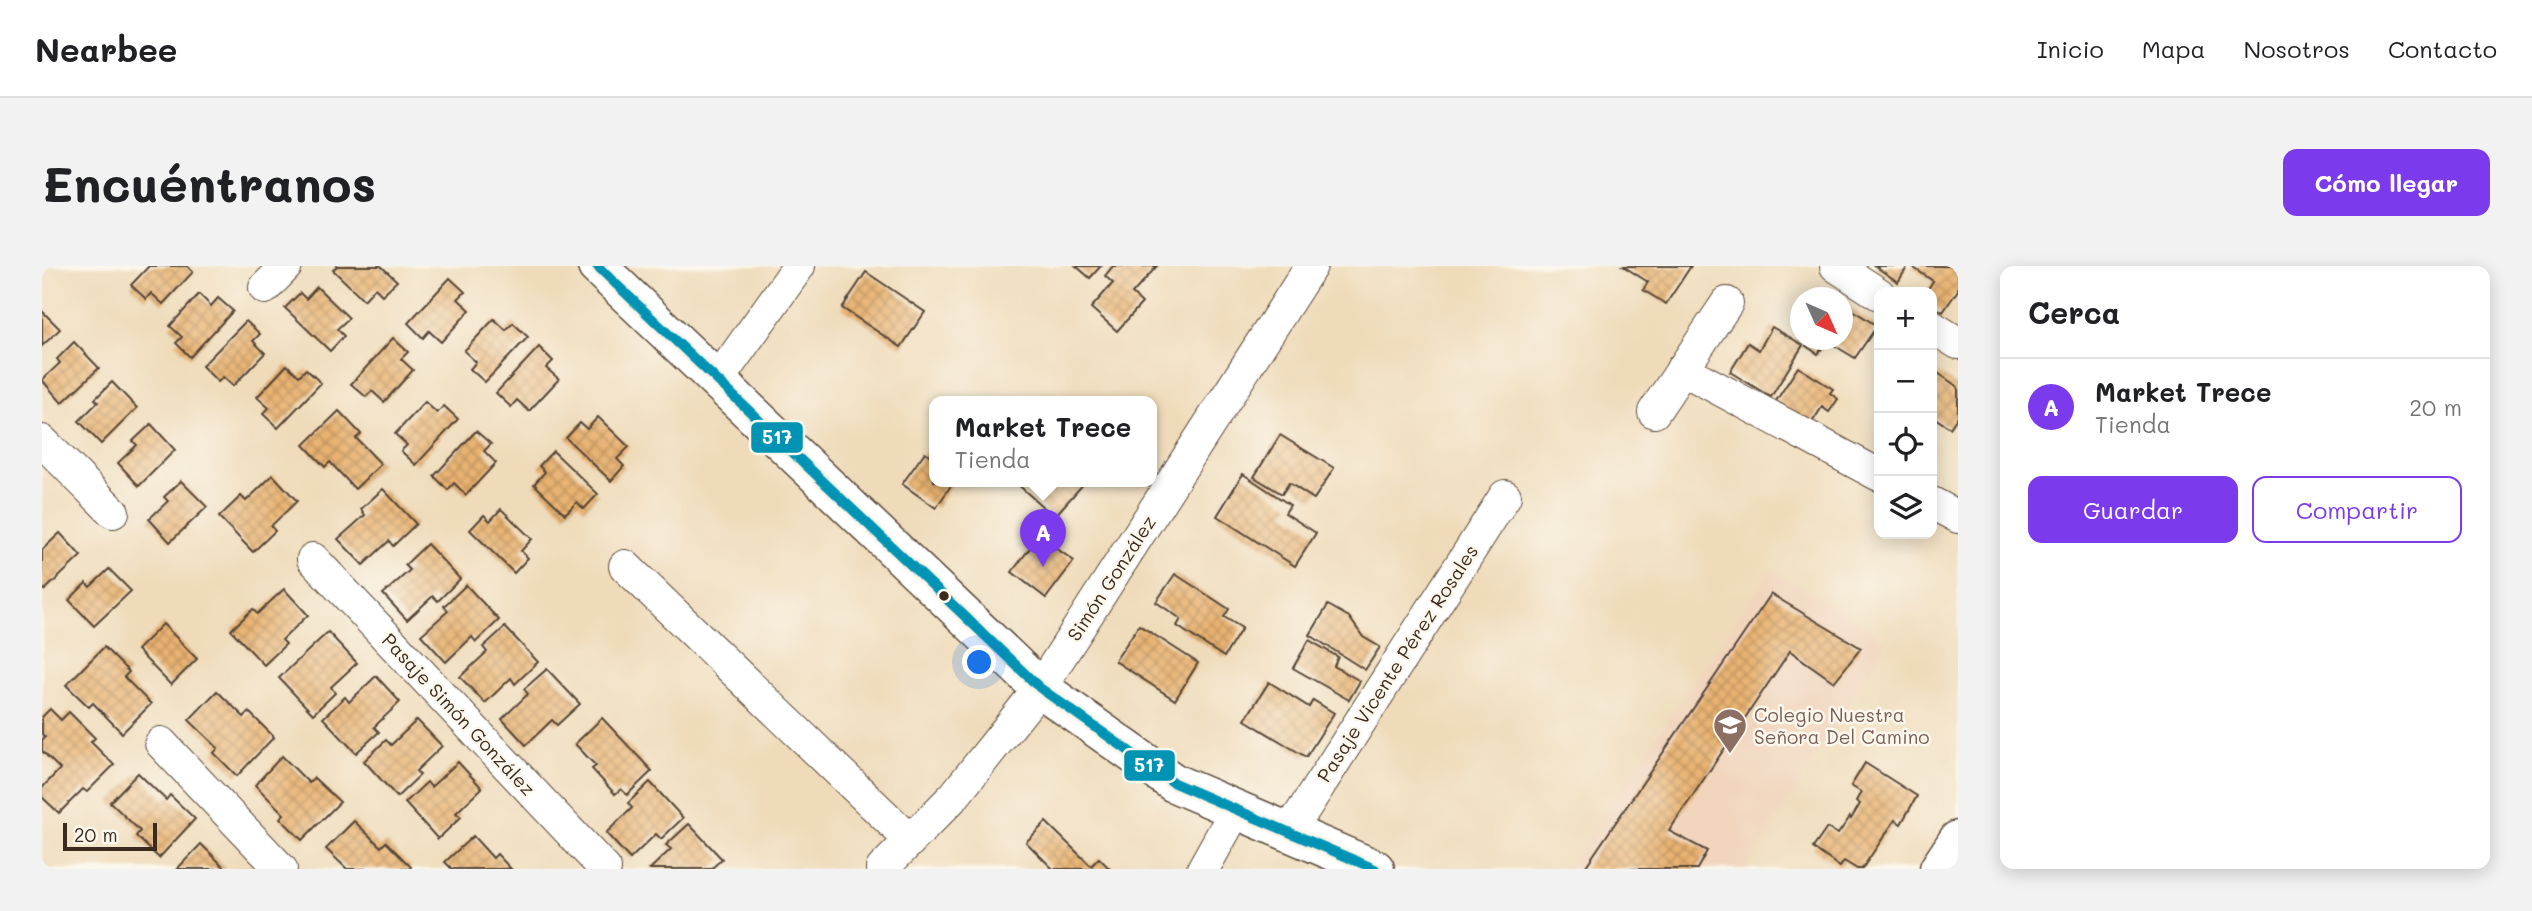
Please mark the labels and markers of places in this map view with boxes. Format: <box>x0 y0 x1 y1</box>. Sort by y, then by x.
pin: A <box>1020 509 1066 567</box>
unlabelled marker <box>937 589 951 603</box>
place label: Colegio Nuestra Señora Del Camino <box>1754 702 1930 749</box>
school or university icon: Colegio Nuestra Señora Del Camino <box>1711 706 1749 755</box>

